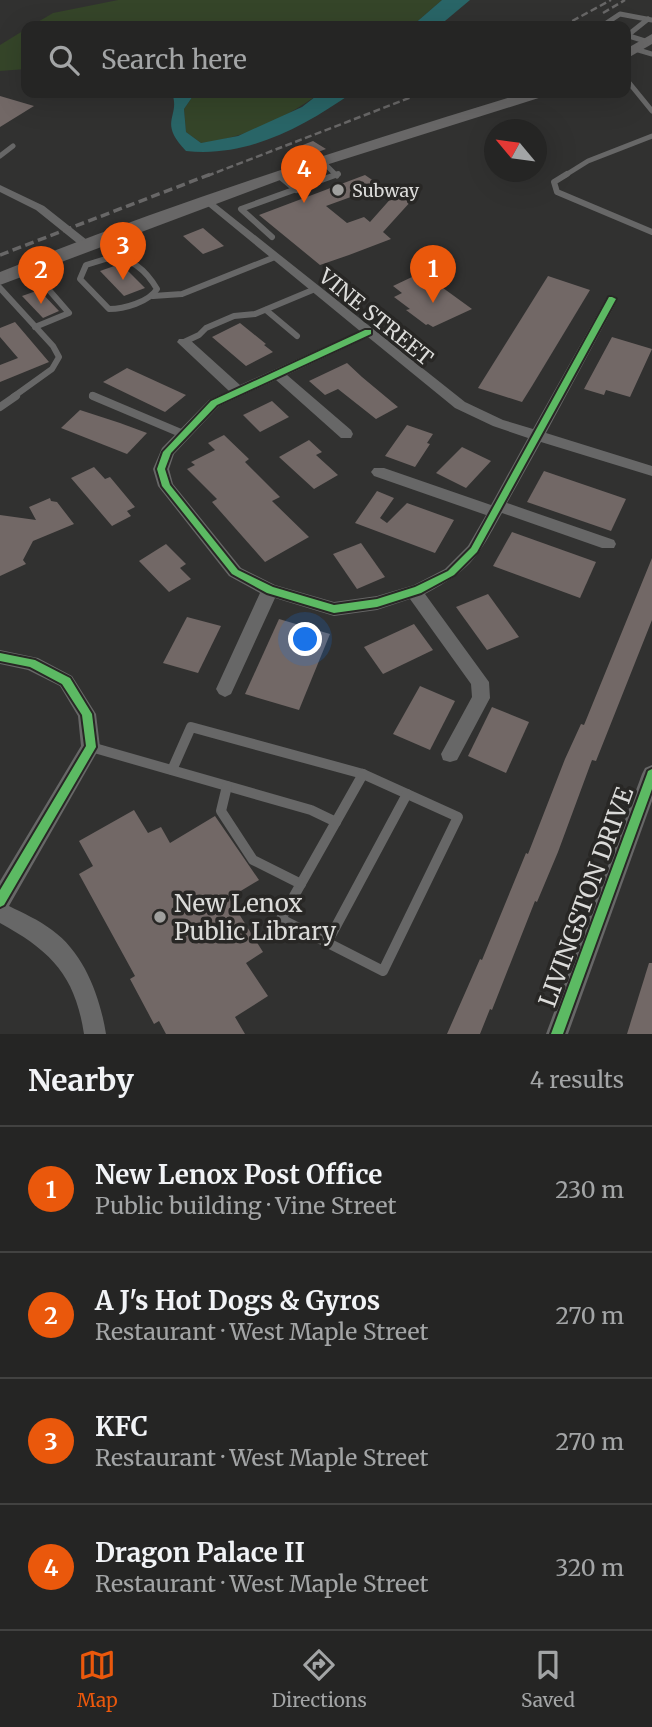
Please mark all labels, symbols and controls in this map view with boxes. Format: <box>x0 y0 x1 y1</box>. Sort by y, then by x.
search box <box>21 21 631 98</box>
icon: search <box>45 41 83 79</box>
text: Search here <box>101 43 247 76</box>
north arrow <box>484 119 547 182</box>
pin: 4 <box>281 145 327 203</box>
place label: Subway <box>352 179 420 202</box>
marker: Subway <box>330 182 346 198</box>
pin: 3 <box>100 222 146 280</box>
pin: 1 <box>410 245 456 303</box>
pin: 2 <box>18 246 64 304</box>
street label: VINE STREET <box>313 262 439 372</box>
your location <box>288 622 322 656</box>
street label: LIVINGSTON DRIVE <box>532 782 640 1011</box>
place label: New Lenox Public Library <box>174 888 336 947</box>
marker: New Lenox Public Library <box>152 909 168 925</box>
text: Nearby <box>28 1061 134 1099</box>
text: 4 results <box>530 1065 624 1094</box>
text: New Lenox Post Office <box>95 1158 382 1191</box>
text: 1 <box>46 1175 56 1204</box>
text: 230 m <box>555 1175 624 1204</box>
text: Public building · Vine Street <box>95 1191 396 1220</box>
text: A J's Hot Dogs & Gyros <box>95 1284 380 1317</box>
text: 2 <box>44 1301 58 1330</box>
text: 270 m <box>556 1301 624 1330</box>
text: Restaurant · West Maple Street <box>95 1317 428 1346</box>
text: KFC <box>95 1410 148 1443</box>
text: 3 <box>44 1427 58 1456</box>
text: 270 m <box>556 1427 624 1456</box>
text: Restaurant · West Maple Street <box>95 1443 428 1472</box>
text: Dragon Palace II <box>95 1536 305 1569</box>
text: 4 <box>44 1553 58 1582</box>
text: 320 m <box>555 1553 624 1582</box>
text: Restaurant · West Maple Street <box>95 1569 428 1598</box>
tab: Map <box>77 1646 118 1712</box>
tab: Directions <box>272 1646 367 1712</box>
tab: Saved <box>521 1646 575 1712</box>

